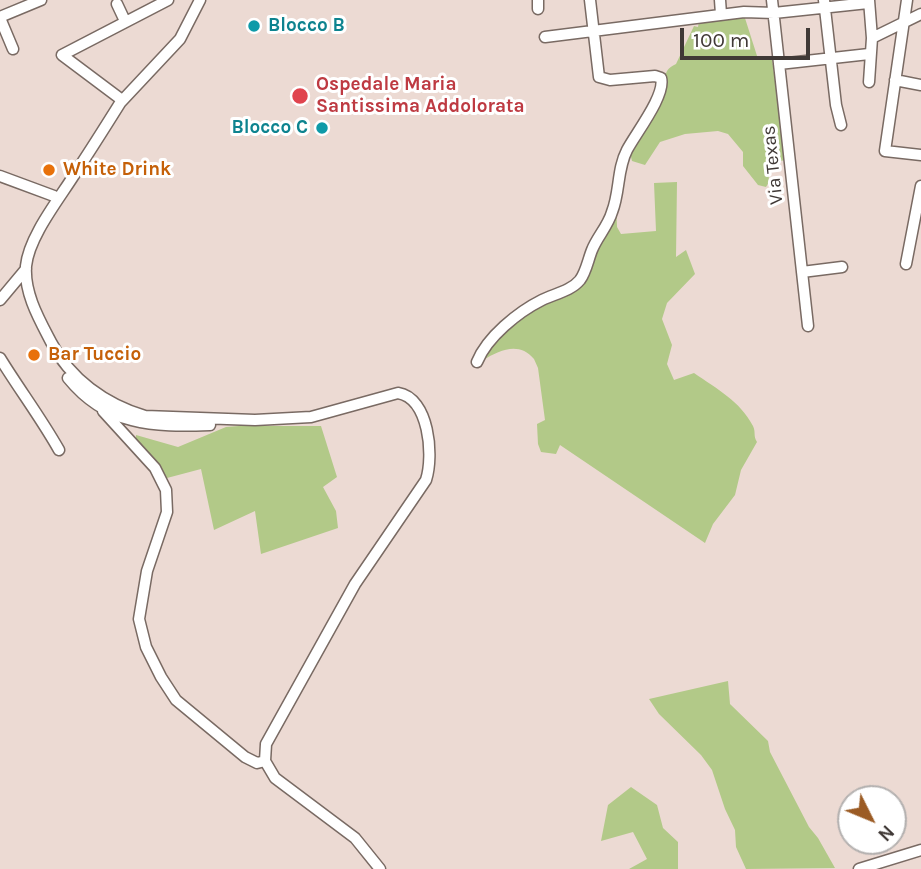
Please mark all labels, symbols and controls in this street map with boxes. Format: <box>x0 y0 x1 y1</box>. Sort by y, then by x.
scale bar <box>683 14 813 58</box>
place label: Blocco B <box>268 15 345 37</box>
marker: Blocco B <box>246 18 262 34</box>
text: 100 m <box>693 28 750 52</box>
place label: Ospedale Maria Santissima Addolorata <box>316 74 525 118</box>
marker: Ospedale Maria Santissima Addolorata <box>290 86 310 106</box>
place label: Blocco C <box>231 117 308 139</box>
marker: Blocco C <box>314 120 330 136</box>
street label: Via Texas <box>758 124 788 206</box>
place label: White Drink <box>63 159 171 181</box>
marker: White Drink <box>41 162 57 178</box>
place label: Bar Tuccio <box>48 344 141 366</box>
marker: Bar Tuccio <box>26 347 42 363</box>
north arrow <box>837 785 907 855</box>
text: N <box>873 820 899 845</box>

